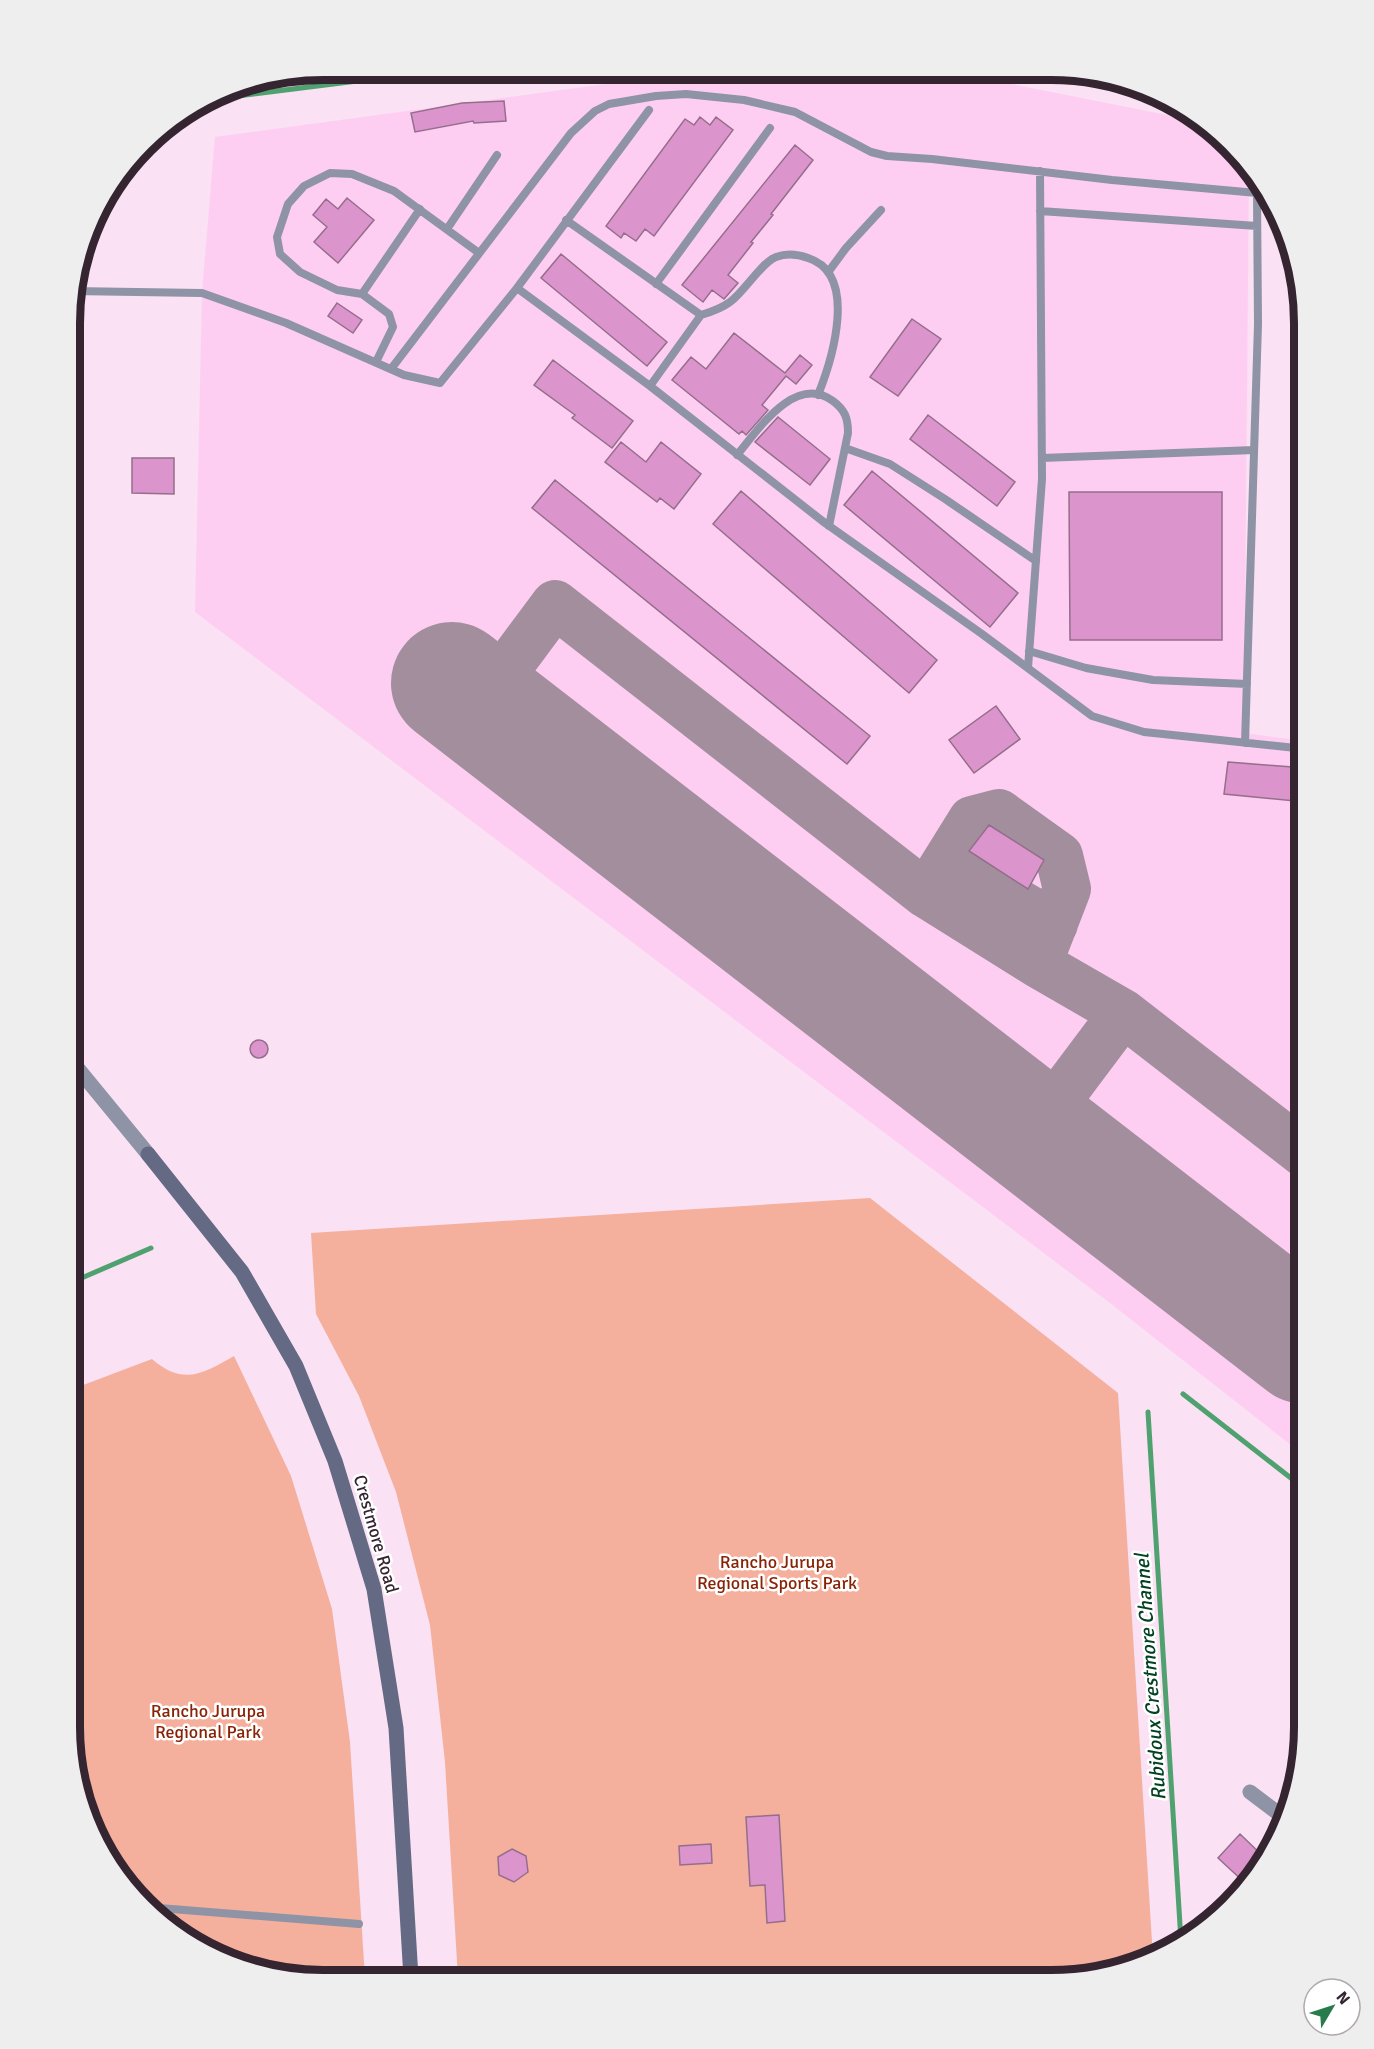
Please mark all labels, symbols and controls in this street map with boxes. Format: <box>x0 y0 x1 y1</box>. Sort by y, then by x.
street label: Crestmore Road <box>349 1472 403 1596</box>
park label: Rancho Jurupa Regional Sports Park <box>697 1551 857 1594</box>
water label: Rubidoux Crestmore Channel <box>1129 1551 1172 1801</box>
park label: Rancho Jurupa Regional Park <box>151 1700 265 1743</box>
north arrow <box>1302 1977 1362 2037</box>
text: N <box>1332 1988 1354 2009</box>

